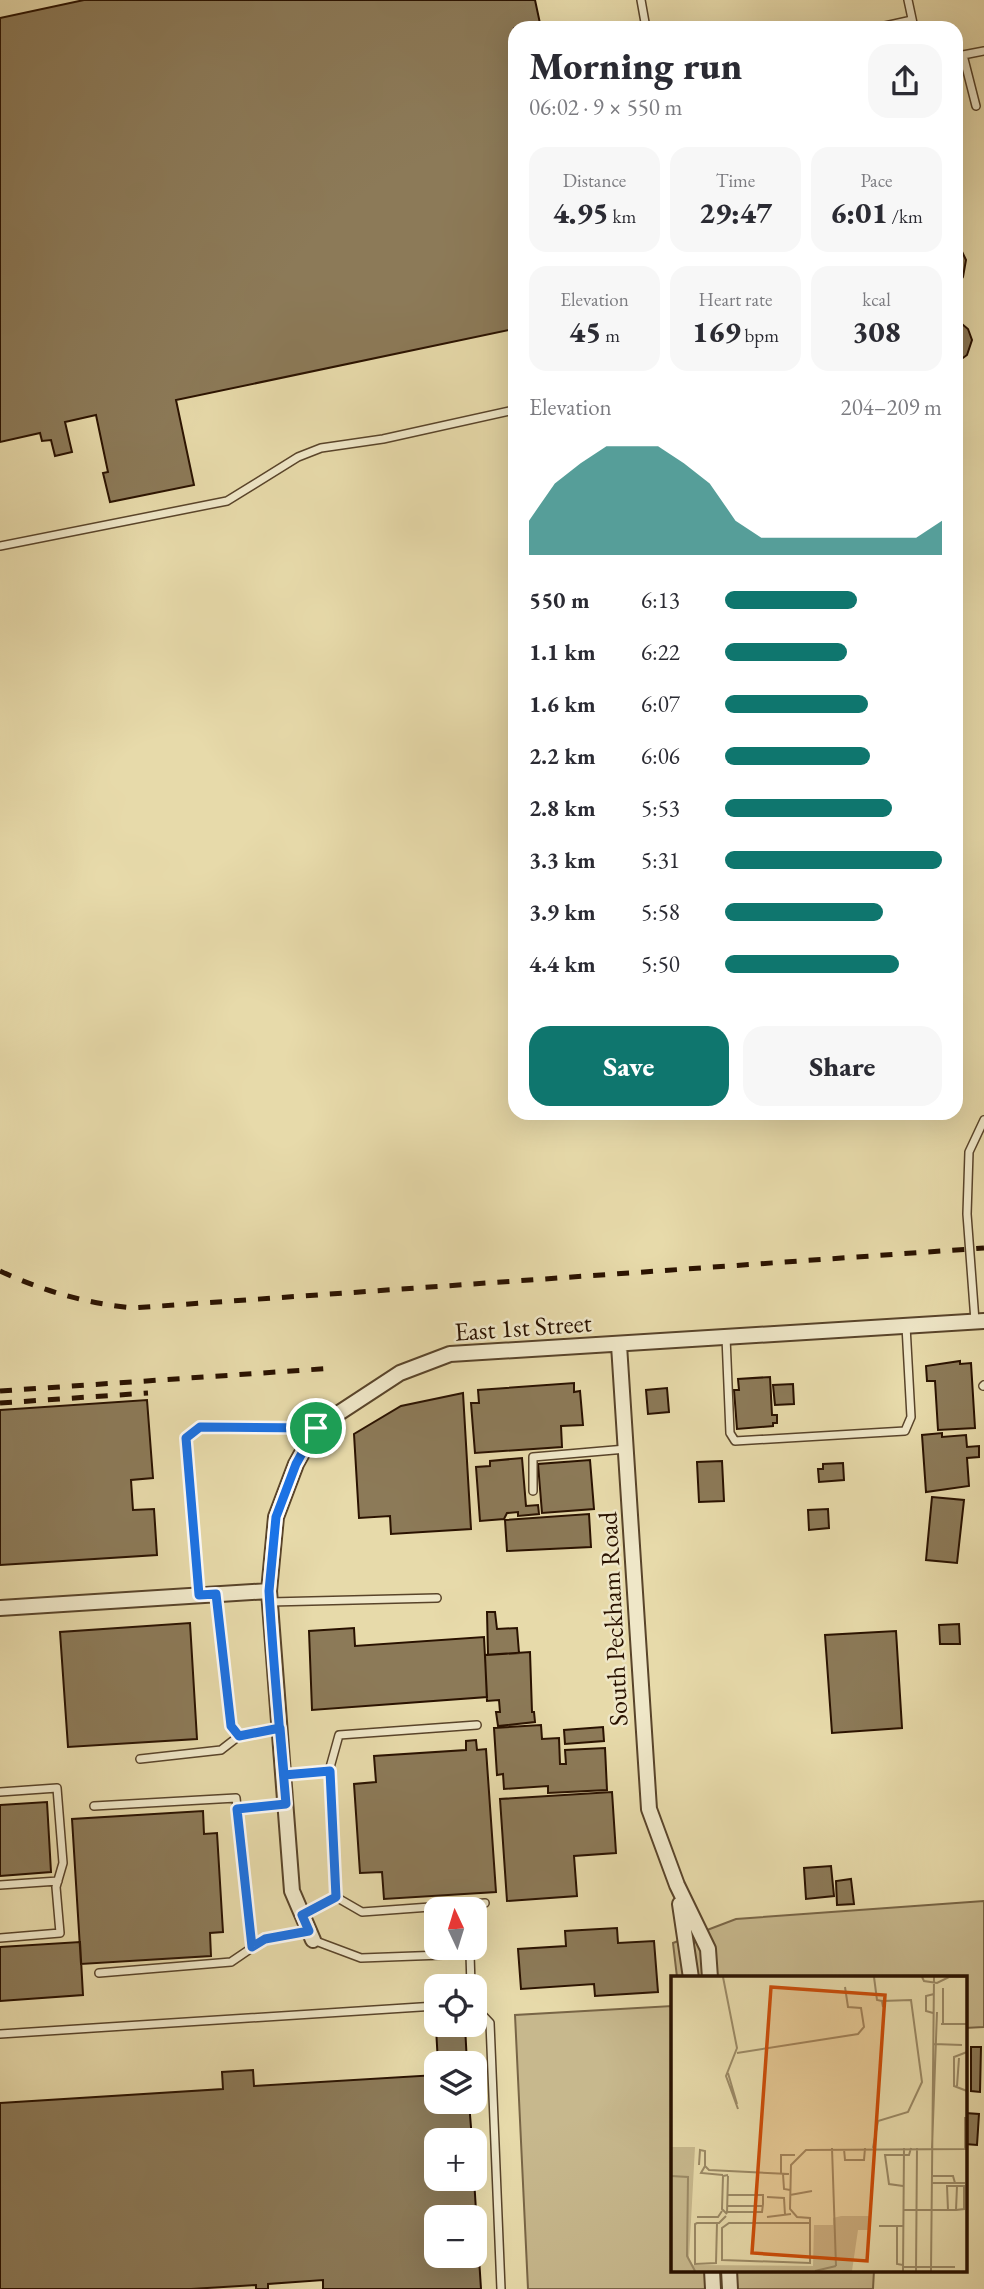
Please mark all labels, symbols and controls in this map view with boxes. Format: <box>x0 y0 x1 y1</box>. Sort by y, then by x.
text: Morning run <box>529 41 742 90</box>
button: share <box>868 44 942 118</box>
text: 06:02 · 9 × 550 m <box>529 92 682 122</box>
text: Distance <box>563 168 626 193</box>
text: Time <box>716 168 755 193</box>
text: Pace <box>861 168 892 193</box>
text: 4.95 <box>553 193 609 232</box>
text: 29:47 <box>699 193 772 232</box>
text: 6:01 <box>830 193 888 232</box>
text: km <box>609 204 636 229</box>
text: /km <box>888 204 923 229</box>
text: Elevation <box>560 287 629 312</box>
text: Heart rate <box>699 287 772 312</box>
text: kcal <box>862 287 891 312</box>
text: 45 <box>569 312 601 351</box>
text: 169 <box>692 312 741 351</box>
text: 308 <box>852 312 901 351</box>
text: m <box>601 323 620 348</box>
text: bpm <box>741 323 779 348</box>
text: Elevation <box>529 392 612 422</box>
text: 204–209 m <box>841 392 942 422</box>
text: 550 m <box>529 585 590 615</box>
text: 6:13 <box>641 585 680 615</box>
text: 1.1 km <box>529 637 596 667</box>
text: 6:22 <box>641 637 680 667</box>
text: 1.6 km <box>529 689 596 719</box>
text: 6:07 <box>641 689 680 719</box>
text: 2.2 km <box>529 741 596 771</box>
text: 6:06 <box>641 741 680 771</box>
text: 2.8 km <box>529 793 596 823</box>
text: 5:53 <box>641 793 680 823</box>
text: 3.3 km <box>529 845 596 875</box>
text: 5:31 <box>641 845 680 875</box>
text: 3.9 km <box>529 897 596 927</box>
text: 5:58 <box>641 897 680 927</box>
text: 4.4 km <box>529 949 596 979</box>
text: 5:50 <box>641 949 680 979</box>
button: Save <box>529 1026 729 1106</box>
button: Share <box>743 1026 942 1106</box>
street label: East 1st Street <box>453 1305 593 1349</box>
pin <box>286 1398 346 1458</box>
icon: arrive <box>297 1409 335 1447</box>
street label: South Peckham Road <box>590 1510 636 1727</box>
north arrow <box>424 1897 486 1960</box>
map controls <box>424 1897 487 2268</box>
button: locate <box>424 1974 487 2037</box>
inset map <box>671 1976 967 2272</box>
button: layers <box>424 2051 487 2114</box>
button: + <box>424 2128 487 2191</box>
button: − <box>424 2205 487 2268</box>

